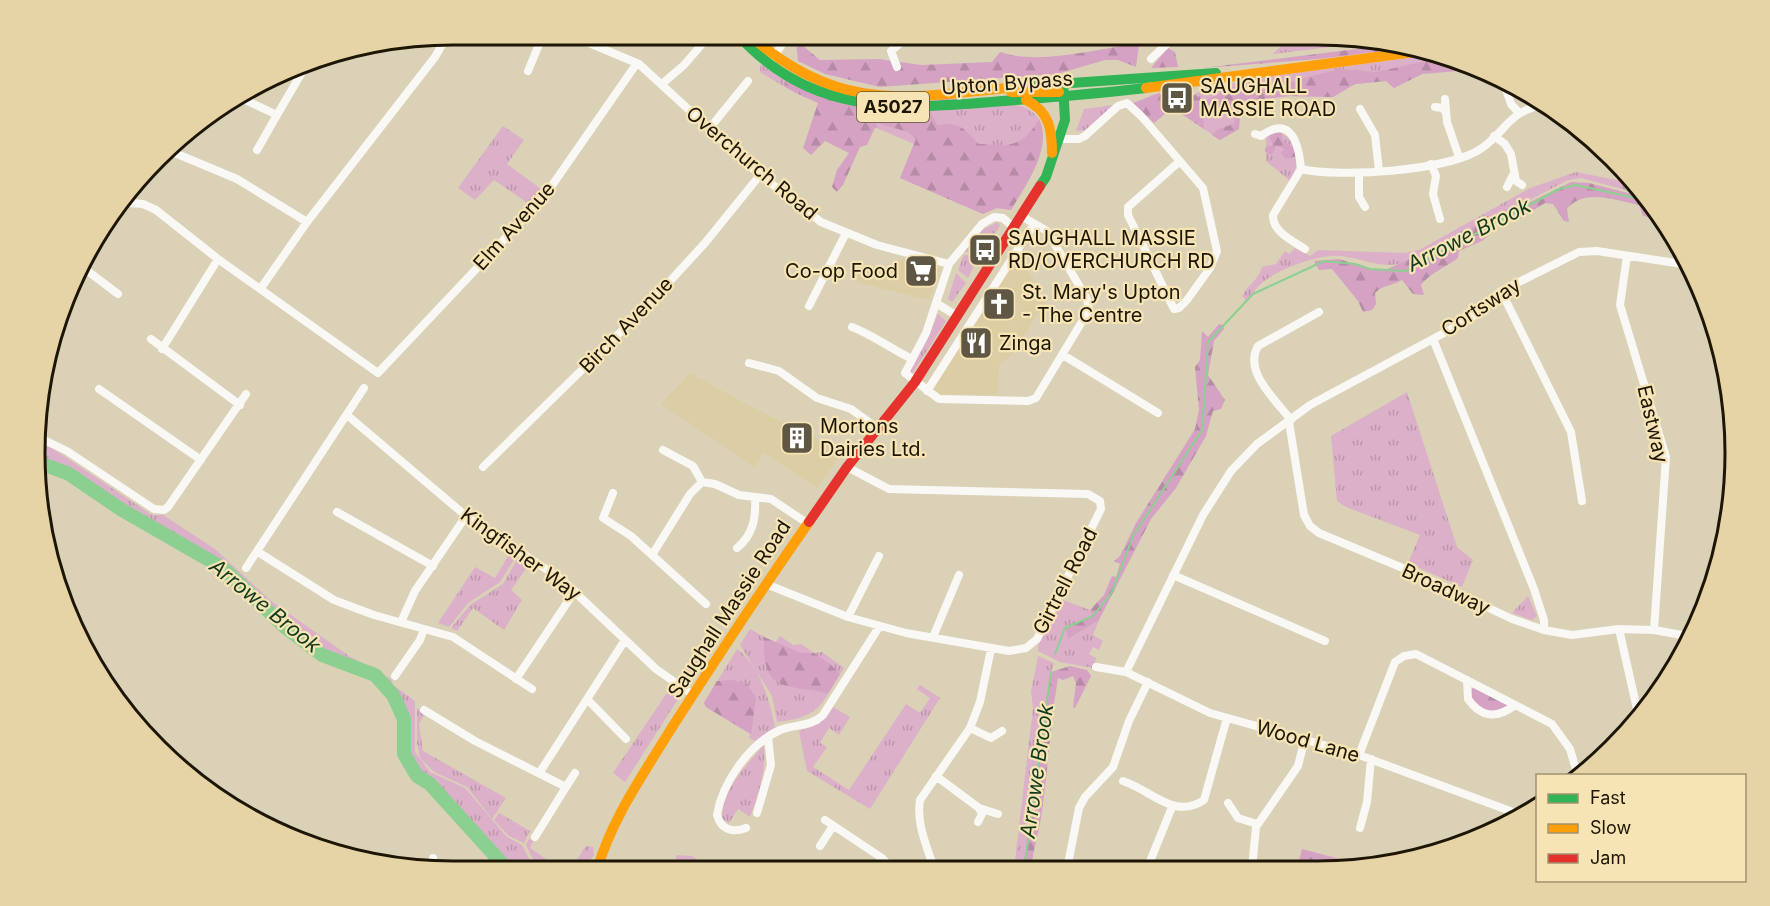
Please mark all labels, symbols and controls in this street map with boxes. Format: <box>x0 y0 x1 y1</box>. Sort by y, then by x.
street label: Upton Bypass <box>940 66 1074 100</box>
place label: SAUGHALL MASSIE ROAD <box>1200 74 1336 121</box>
bus stop icon: SAUGHALL MASSIE ROAD <box>1159 80 1195 116</box>
road number: A5027 <box>857 92 929 122</box>
street label: Overchurch Road <box>681 101 823 225</box>
street label: Elm Avenue <box>468 177 560 275</box>
water label: Arrowe Brook <box>1402 192 1535 277</box>
place label: SAUGHALL MASSIE RD/OVERCHURCH RD <box>1008 226 1215 273</box>
bus stop icon: SAUGHALL MASSIE RD/OVERCHURCH RD <box>967 232 1003 268</box>
supermarket icon: Co-op Food <box>903 253 939 289</box>
place label: Co-op Food <box>785 259 898 283</box>
street label: Birch Avenue <box>574 272 678 378</box>
street label: Cortsway <box>1437 272 1525 342</box>
place label: St. Mary's Upton - The Centre <box>1022 280 1181 327</box>
church icon: St. Mary's Upton - The Centre <box>981 286 1017 322</box>
restaurant icon: Zinga <box>958 325 994 361</box>
place label: Zinga <box>999 331 1052 355</box>
street label: Eastway <box>1632 383 1674 465</box>
place label: Mortons Dairies Ltd. <box>820 414 926 461</box>
building icon: Mortons Dairies Ltd. <box>779 420 815 456</box>
street label: Kingfisher Way <box>456 502 586 606</box>
street label: Saughall Massie Road <box>662 516 796 702</box>
street label: Girtrell Road <box>1028 524 1102 638</box>
water label: Arrowe Brook <box>204 553 326 658</box>
street label: Broadway <box>1398 558 1494 620</box>
water label: Arrowe Brook <box>1015 702 1058 841</box>
street label: Wood Lane <box>1253 715 1363 767</box>
legend <box>1536 774 1746 882</box>
text: Fast <box>1590 787 1626 808</box>
text: Slow <box>1590 817 1631 838</box>
text: Jam <box>1590 847 1626 868</box>

